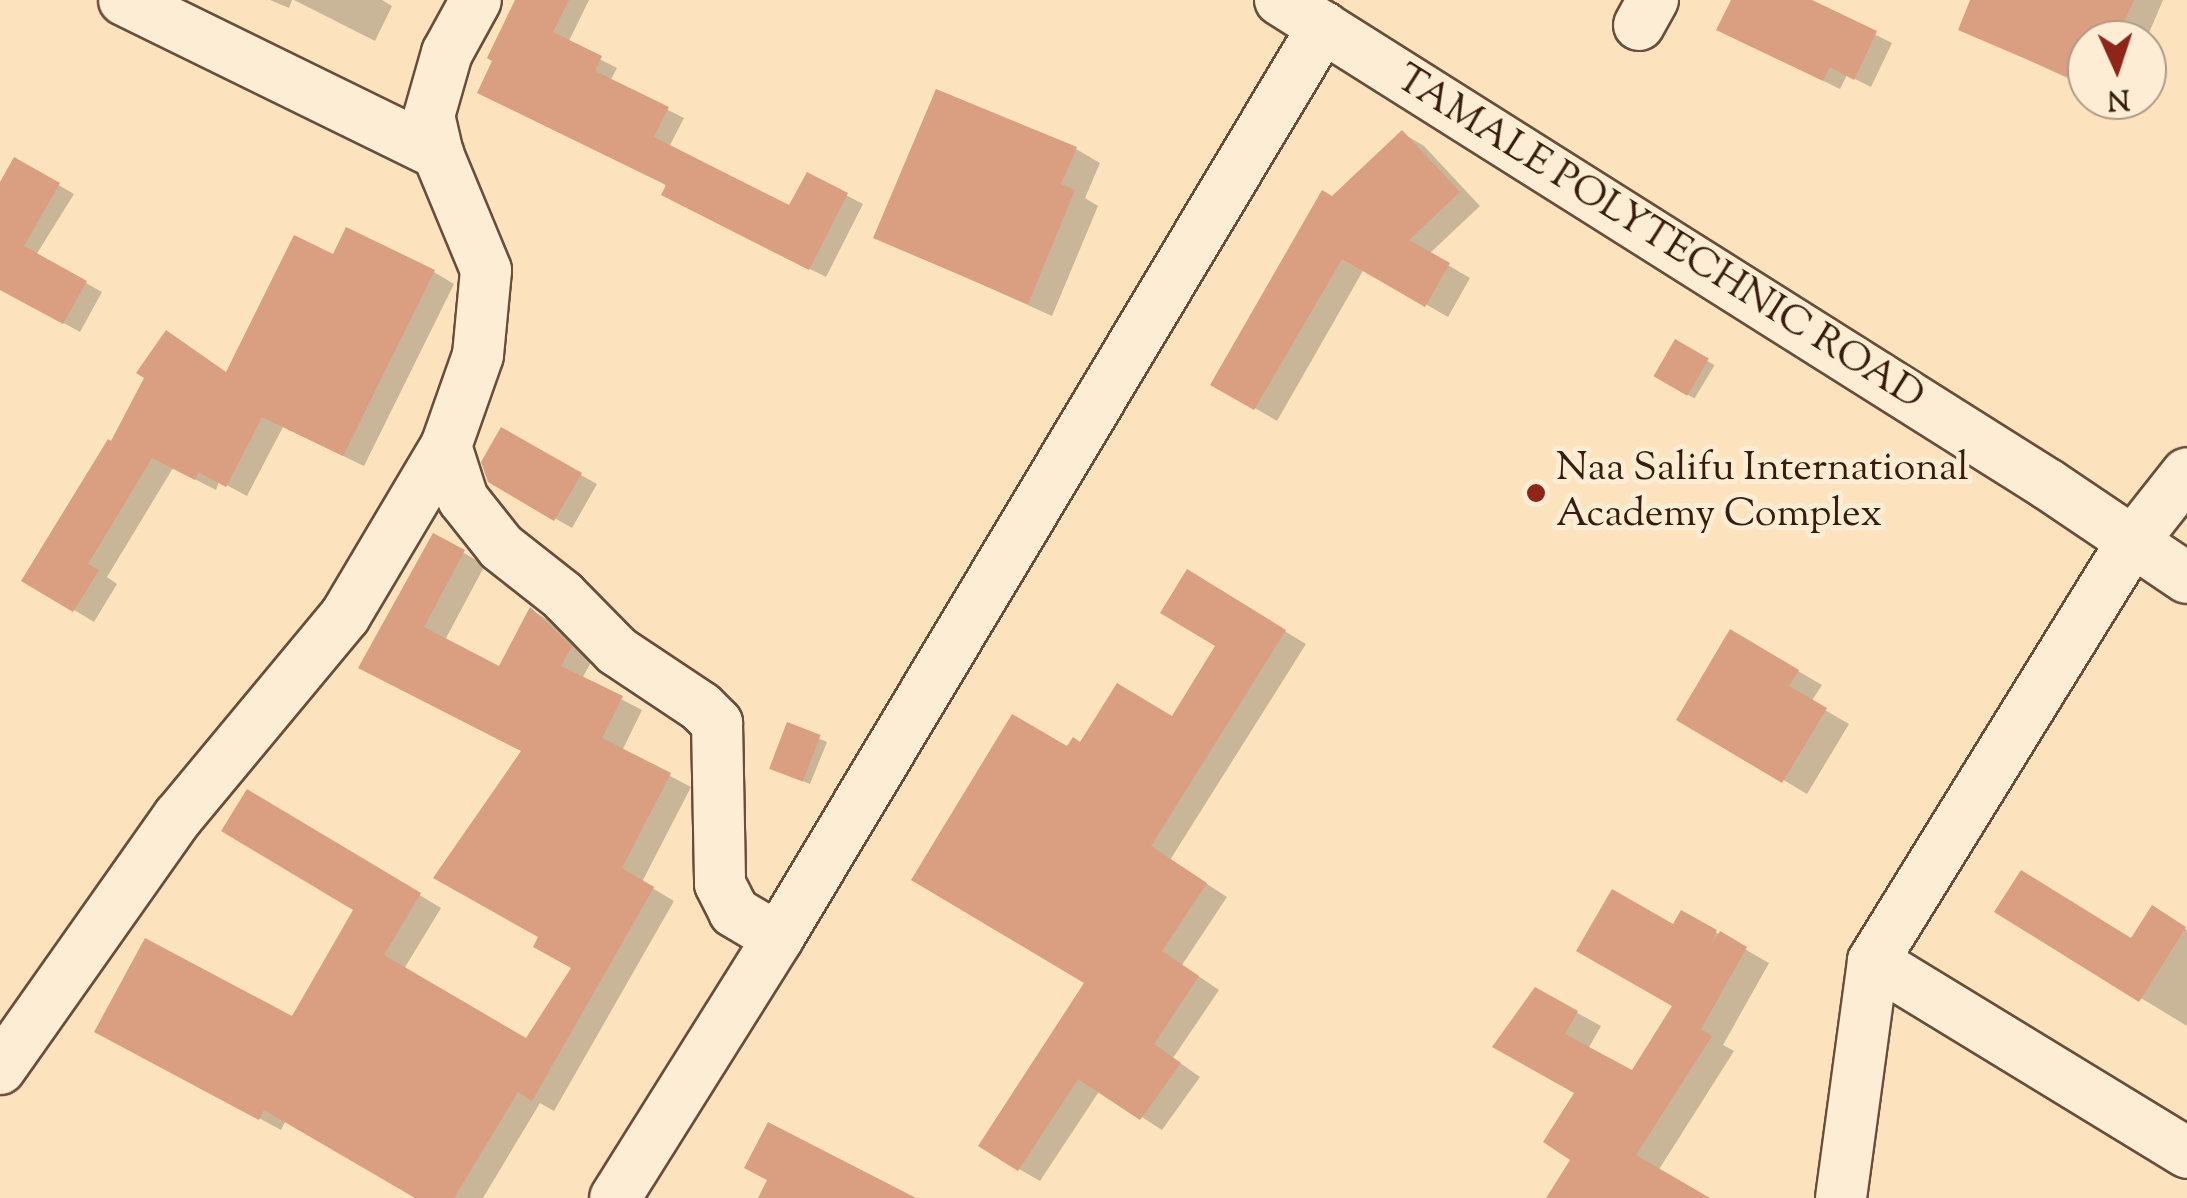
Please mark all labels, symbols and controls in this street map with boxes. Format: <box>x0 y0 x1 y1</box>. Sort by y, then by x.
north arrow <box>2067 20 2167 120</box>
street label: TAMALE POLYTECHNIC ROAD <box>1386 56 1932 422</box>
text: N <box>2106 77 2131 119</box>
place label: Naa Salifu International Academy Complex <box>1556 446 1969 540</box>
marker: Naa Salifu International Academy Complex <box>1525 482 1547 504</box>

